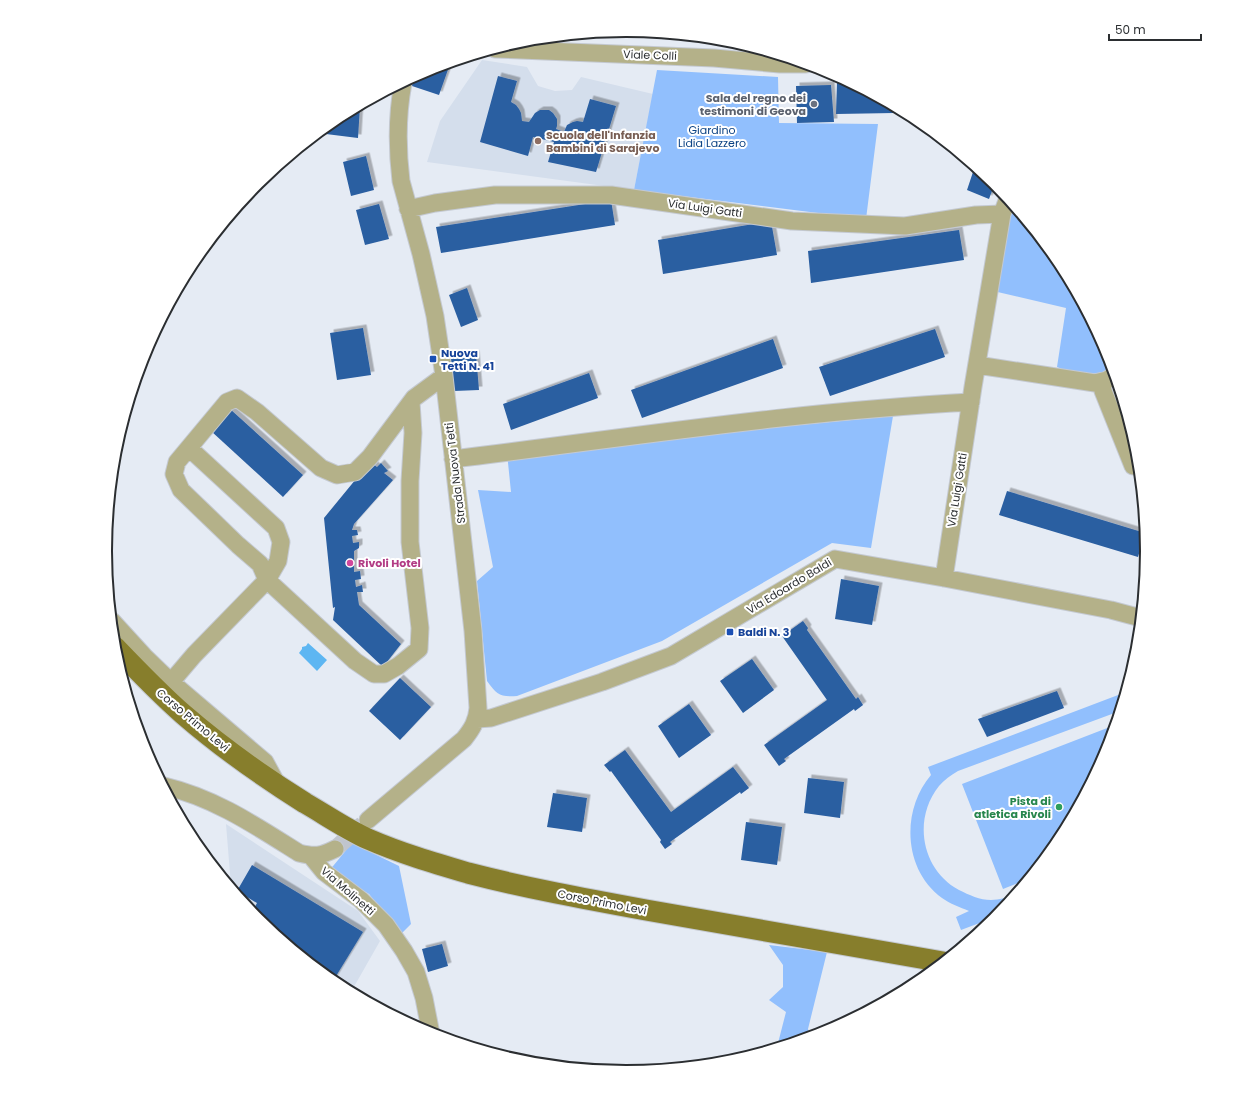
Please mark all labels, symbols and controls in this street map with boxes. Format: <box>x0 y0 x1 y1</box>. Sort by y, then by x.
scale bar <box>1109 16 1201 42</box>
text: 50 m <box>1115 21 1146 38</box>
street label: Viale Colli <box>623 46 677 64</box>
place label: Sala del regno dei testimoni di Geova <box>700 90 806 119</box>
marker: Sala del regno dei testimoni di Geova <box>809 99 819 109</box>
park label: Giardino Lidia Lazzero <box>678 122 746 151</box>
place label: Scuola dell'Infanzia Bambini di Sarajevo <box>546 127 659 156</box>
marker: Scuola dell'Infanzia Bambini di Sarajevo <box>533 136 543 146</box>
street label: Via Luigi Gatti <box>667 195 743 221</box>
place label: Nuova Tetti N. 41 <box>441 345 494 374</box>
marker: Nuova Tetti N. 41 <box>428 354 438 364</box>
street label: Strada Nuova Tetti <box>441 421 469 524</box>
street label: Via Luigi Gatti <box>943 452 971 528</box>
street label: Via Edoardo Baldi <box>743 554 835 618</box>
place label: Rivoli Hotel <box>358 555 421 571</box>
marker: Rivoli Hotel <box>345 558 355 568</box>
place label: Baldi N. 3 <box>738 624 790 640</box>
marker: Baldi N. 3 <box>725 627 735 637</box>
street label: Corso Primo Levi <box>153 685 233 755</box>
place label: Pista di atletica Rivoli <box>974 793 1051 822</box>
marker: Pista di atletica Rivoli <box>1054 802 1064 812</box>
street label: Via Molinetti <box>317 863 379 919</box>
street label: Corso Primo Levi <box>556 886 648 919</box>

